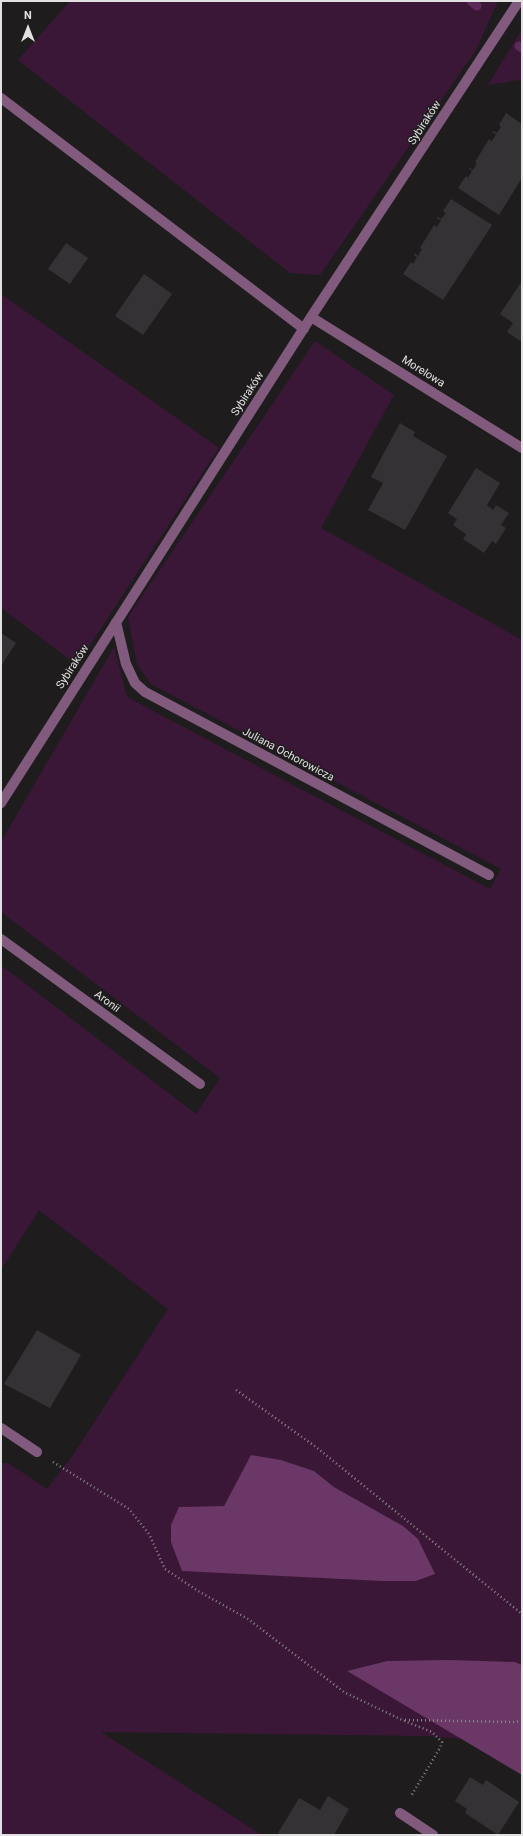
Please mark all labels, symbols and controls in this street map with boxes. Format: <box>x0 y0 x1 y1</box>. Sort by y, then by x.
north arrow <box>8 8 48 48</box>
text: N <box>24 9 32 22</box>
street label: Sybiraków <box>406 98 444 148</box>
street label: Morelowa <box>399 354 447 390</box>
street label: Sybiraków <box>229 369 267 419</box>
street label: Sybiraków <box>54 642 92 692</box>
street label: Juliana Ochorowicza <box>240 725 336 785</box>
street label: Aronii <box>92 988 122 1016</box>

